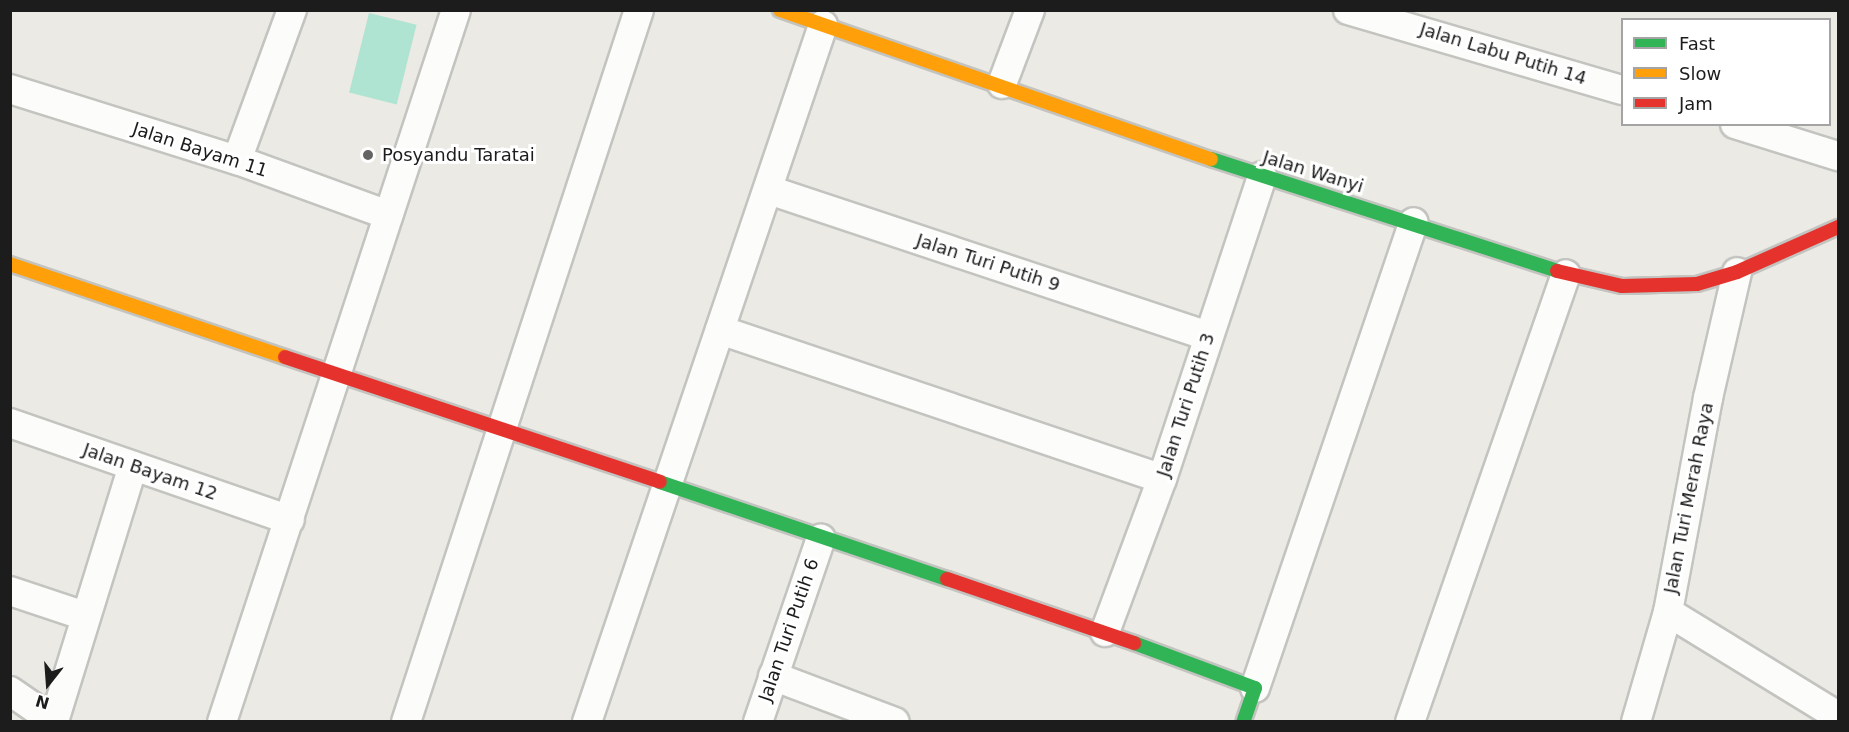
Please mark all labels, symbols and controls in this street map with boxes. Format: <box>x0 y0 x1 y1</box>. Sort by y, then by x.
street label: Jalan Labu Putih 14 <box>1417 18 1589 90</box>
legend <box>1621 18 1831 126</box>
text: Fast <box>1679 33 1715 54</box>
text: Slow <box>1679 63 1721 84</box>
text: Jam <box>1679 93 1713 114</box>
street label: Jalan Bayam 11 <box>130 118 270 182</box>
place label: Posyandu Taratai <box>382 144 535 166</box>
marker: Posyandu Taratai <box>359 146 377 164</box>
street label: Jalan Wanyi <box>1260 146 1366 198</box>
street label: Jalan Turi Putih 9 <box>913 230 1063 296</box>
street label: Jalan Turi Putih 3 <box>1153 330 1219 480</box>
street label: Jalan Turi Merah Raya <box>1660 401 1718 595</box>
street label: Jalan Bayam 12 <box>80 439 220 505</box>
street label: Jalan Turi Putih 6 <box>754 556 824 704</box>
north arrow <box>18 654 78 714</box>
text: N <box>33 691 52 713</box>

